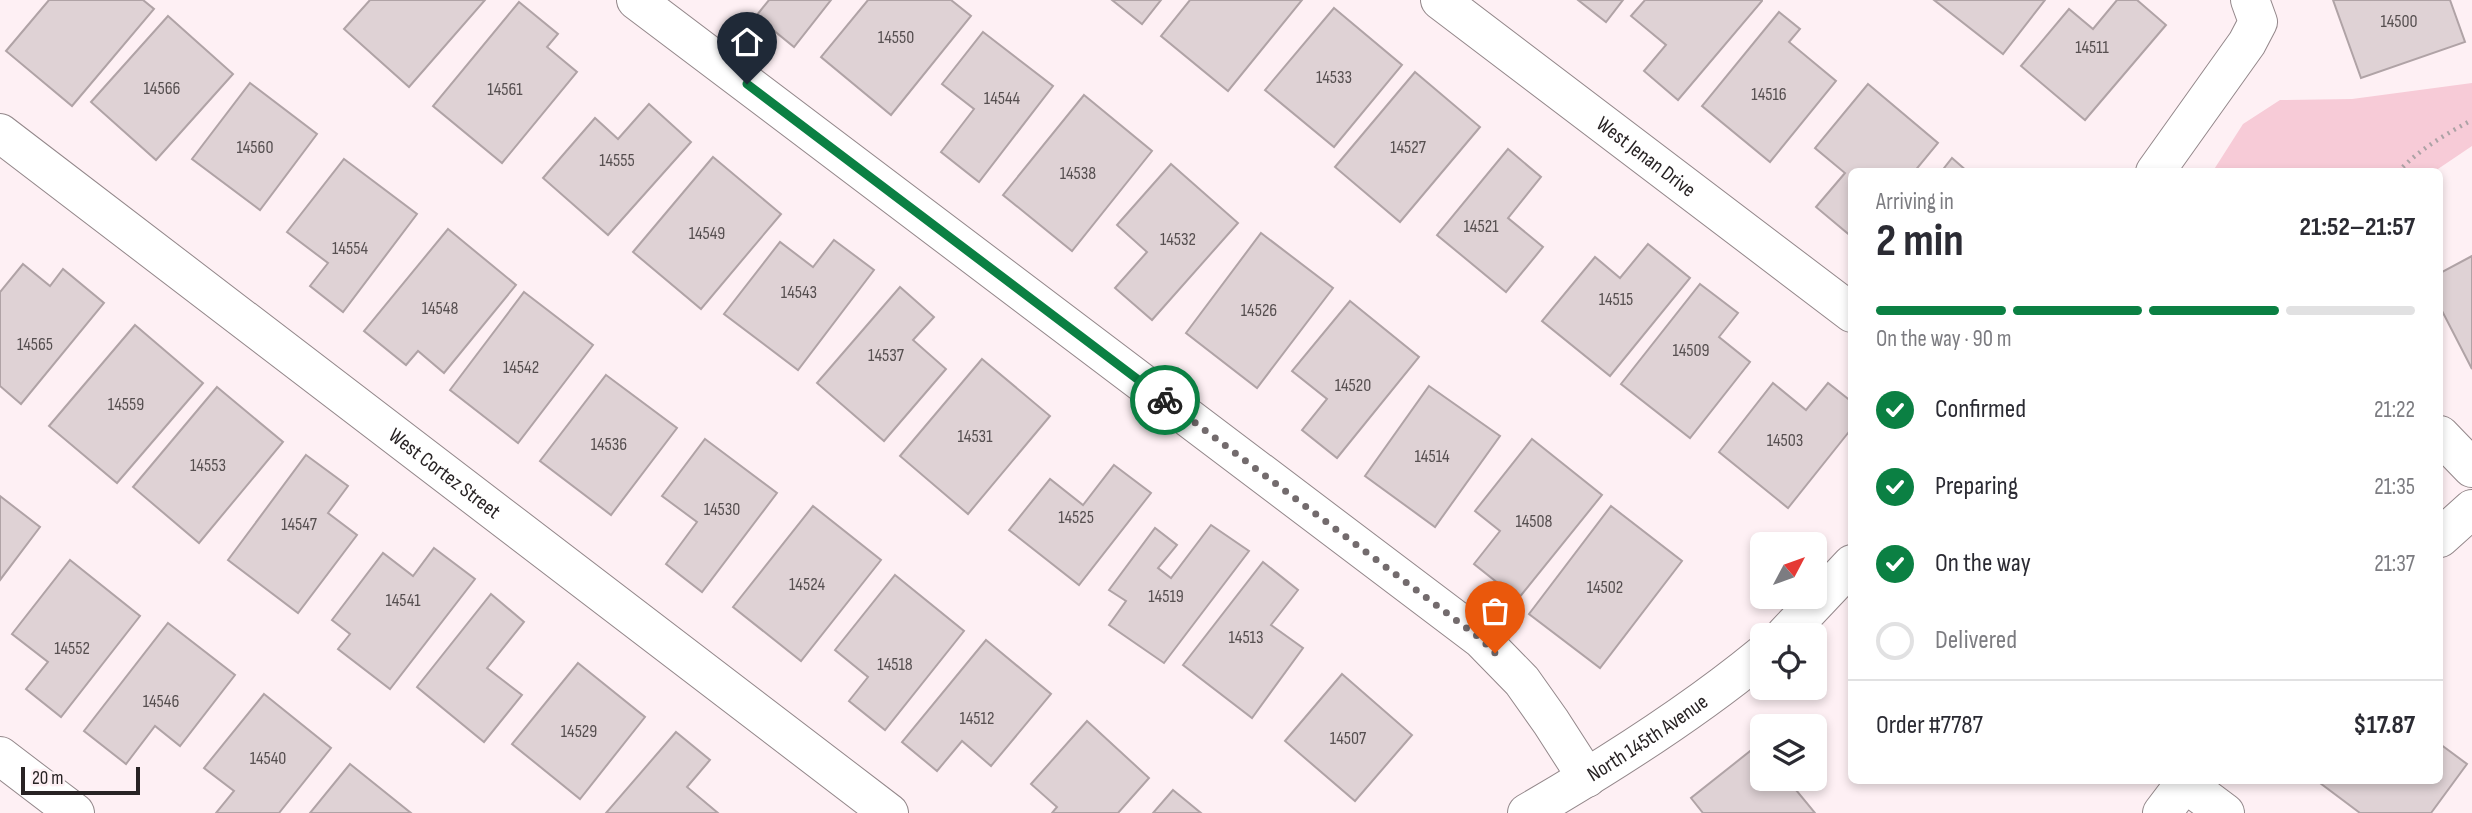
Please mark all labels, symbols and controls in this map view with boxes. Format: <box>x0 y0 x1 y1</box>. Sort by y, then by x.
house number: 14500 <box>2380 11 2418 32</box>
pin <box>717 12.0 777 84</box>
icon: home <box>728 23 766 61</box>
house number: 14550 <box>878 27 914 48</box>
house number: 14511 <box>2075 37 2110 58</box>
house number: 14533 <box>1316 67 1352 88</box>
house number: 14566 <box>144 78 181 99</box>
house number: 14561 <box>487 79 523 100</box>
house number: 14516 <box>1751 84 1787 105</box>
house number: 14544 <box>984 88 1021 109</box>
street label: West Jenan Drive <box>1591 111 1700 203</box>
house number: 14560 <box>236 137 274 158</box>
house number: 14527 <box>1390 137 1427 158</box>
house number: 14555 <box>599 150 635 171</box>
house number: 14538 <box>1060 163 1096 184</box>
text: Arriving in <box>1876 188 1954 216</box>
text: 21:52–21:57 <box>2300 212 2415 243</box>
text: 2 min <box>1876 214 1964 269</box>
house number: 14521 <box>1464 216 1499 237</box>
house number: 14549 <box>689 223 725 244</box>
house number: 14532 <box>1160 229 1196 250</box>
house number: 14554 <box>332 238 368 259</box>
house number: 14543 <box>781 282 817 303</box>
house number: 14515 <box>1599 289 1633 310</box>
house number: 14548 <box>422 298 458 319</box>
house number: 14526 <box>1241 300 1277 321</box>
text: On the way · 90 m <box>1876 325 2011 353</box>
house number: 14565 <box>17 334 53 355</box>
house number: 14509 <box>1672 340 1710 361</box>
house number: 14537 <box>868 345 905 366</box>
house number: 14542 <box>503 357 539 378</box>
courier <box>1130 365 1200 435</box>
house number: 14520 <box>1335 375 1371 396</box>
icon: bike <box>1146 381 1184 419</box>
icon: check <box>1876 391 1914 429</box>
house number: 14559 <box>108 394 144 415</box>
text: Confirmed <box>1935 394 2026 425</box>
text: 21:22 <box>2374 396 2415 424</box>
street label: West Cortez Street <box>384 423 505 524</box>
house number: 14531 <box>958 426 993 447</box>
house number: 14503 <box>1767 430 1803 451</box>
house number: 14536 <box>591 434 627 455</box>
house number: 14514 <box>1415 446 1450 467</box>
house number: 14553 <box>190 455 226 476</box>
icon: check <box>1876 468 1914 506</box>
text: Preparing <box>1935 471 2018 502</box>
text: 21:35 <box>2374 473 2415 501</box>
house number: 14530 <box>704 499 740 520</box>
house number: 14525 <box>1058 507 1094 528</box>
house number: 14508 <box>1515 511 1553 532</box>
house number: 14547 <box>281 514 318 535</box>
north arrow <box>1750 532 1827 609</box>
map controls <box>1750 532 1827 791</box>
icon: check <box>1876 545 1914 583</box>
text: On the way <box>1935 548 2031 579</box>
text: 21:37 <box>2374 550 2415 578</box>
house number: 14524 <box>789 574 825 595</box>
house number: 14502 <box>1587 577 1623 598</box>
pin <box>1465 581 1525 653</box>
house number: 14519 <box>1148 586 1184 607</box>
house number: 14541 <box>385 590 421 611</box>
icon: bag <box>1476 592 1514 630</box>
button: locate <box>1750 623 1827 700</box>
text: Delivered <box>1935 625 2017 656</box>
house number: 14513 <box>1229 627 1263 648</box>
house number: 14552 <box>54 638 90 659</box>
house number: 14518 <box>877 654 913 675</box>
street label: North 145th Avenue <box>1583 689 1713 787</box>
house number: 14546 <box>143 691 179 712</box>
house number: 14512 <box>959 708 995 729</box>
text: Order #7787 <box>1876 710 1983 741</box>
text: $17.87 <box>2353 710 2415 741</box>
button: layers <box>1750 714 1827 791</box>
house number: 14529 <box>561 721 597 742</box>
house number: 14507 <box>1330 728 1367 749</box>
house number: 14540 <box>250 748 286 769</box>
scale bar <box>21 764 140 796</box>
text: 20 m <box>32 767 64 790</box>

